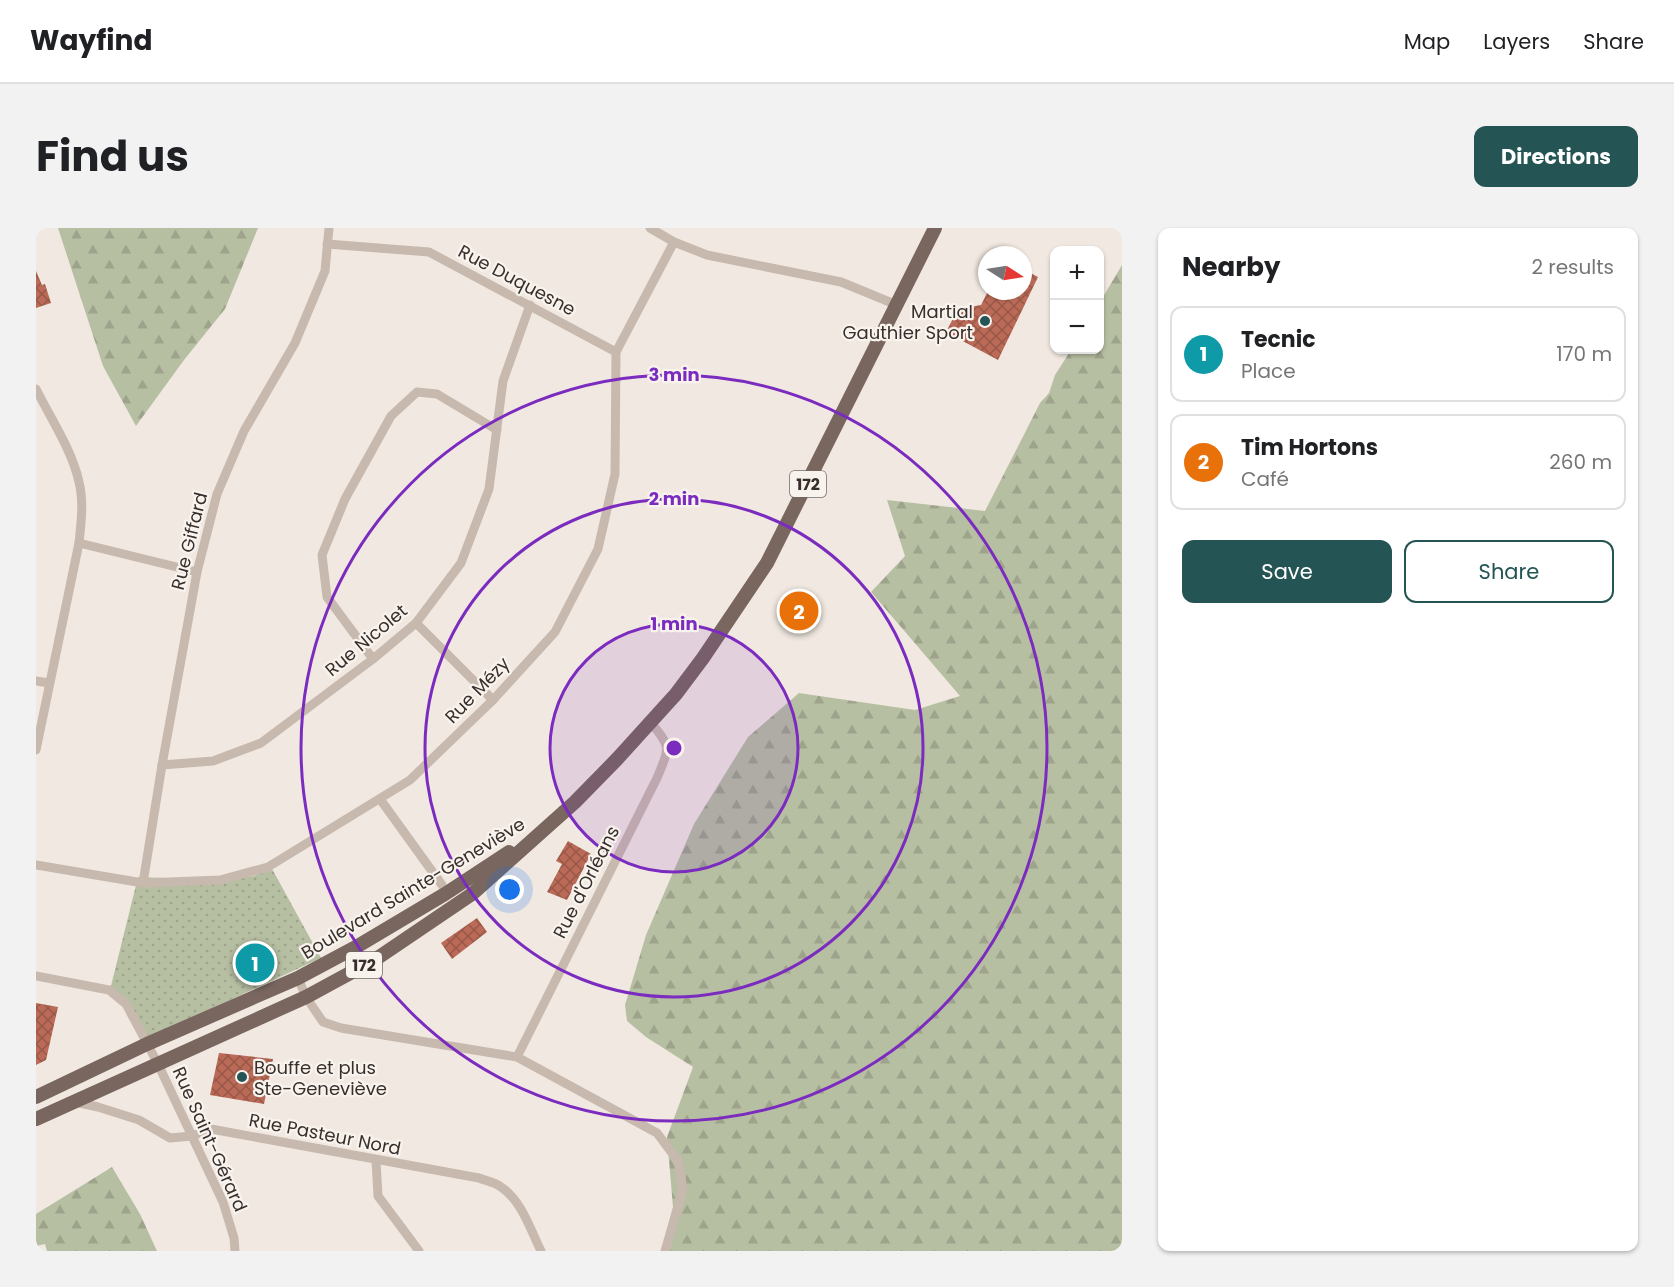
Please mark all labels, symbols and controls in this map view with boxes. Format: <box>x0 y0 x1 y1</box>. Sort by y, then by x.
text: Wayfind <box>30 21 152 60</box>
text: Map <box>1404 27 1450 56</box>
text: Layers <box>1483 27 1550 56</box>
text: Share <box>1583 27 1644 56</box>
button: Directions <box>1474 126 1638 187</box>
text: Find us <box>36 127 189 186</box>
street label: Rue Duquesne <box>454 239 580 321</box>
north arrow <box>978 246 1032 300</box>
map controls <box>1050 246 1104 354</box>
button: + <box>1050 246 1104 300</box>
text: Nearby <box>1182 249 1280 285</box>
text: 2 results <box>1531 253 1614 281</box>
place label: Martial Gauthier Sport <box>843 299 973 345</box>
button: − <box>1050 300 1104 354</box>
marker: Martial Gauthier Sport <box>978 314 992 328</box>
text: Tecnic <box>1241 324 1316 355</box>
text: 1 <box>1200 340 1207 368</box>
text: 170 m <box>1556 340 1612 368</box>
text: Place <box>1241 357 1296 385</box>
text: 3 min <box>648 362 700 387</box>
text: Tim Hortons <box>1241 432 1378 463</box>
text: 2 <box>1198 448 1209 476</box>
text: 260 m <box>1549 448 1612 476</box>
text: Café <box>1241 465 1289 493</box>
road number: 172 <box>790 471 826 497</box>
text: 2 min <box>649 486 699 511</box>
street label: Rue Giffard <box>165 490 213 592</box>
button: Save <box>1182 540 1392 603</box>
button: Share <box>1404 540 1614 603</box>
pin: 2 <box>780 588 819 634</box>
street label: Rue Nicolet <box>320 598 412 682</box>
text: 1 min <box>650 611 698 636</box>
street label: Rue Mézy <box>439 651 515 729</box>
centre of rings <box>664 738 684 758</box>
street label: Boulevard Sainte-Geneviève <box>297 811 529 965</box>
street label: Rue d'Orléans <box>547 822 625 942</box>
your location <box>495 875 524 904</box>
pin: 1 <box>236 940 274 986</box>
road number: 172 <box>346 952 382 978</box>
place label: Bouffe et plus Ste-Geneviève <box>254 1055 387 1101</box>
street label: Rue Saint-Gérard <box>167 1062 253 1216</box>
marker: Bouffe et plus Ste-Geneviève <box>235 1070 249 1084</box>
street label: Rue Pasteur Nord <box>247 1107 403 1161</box>

